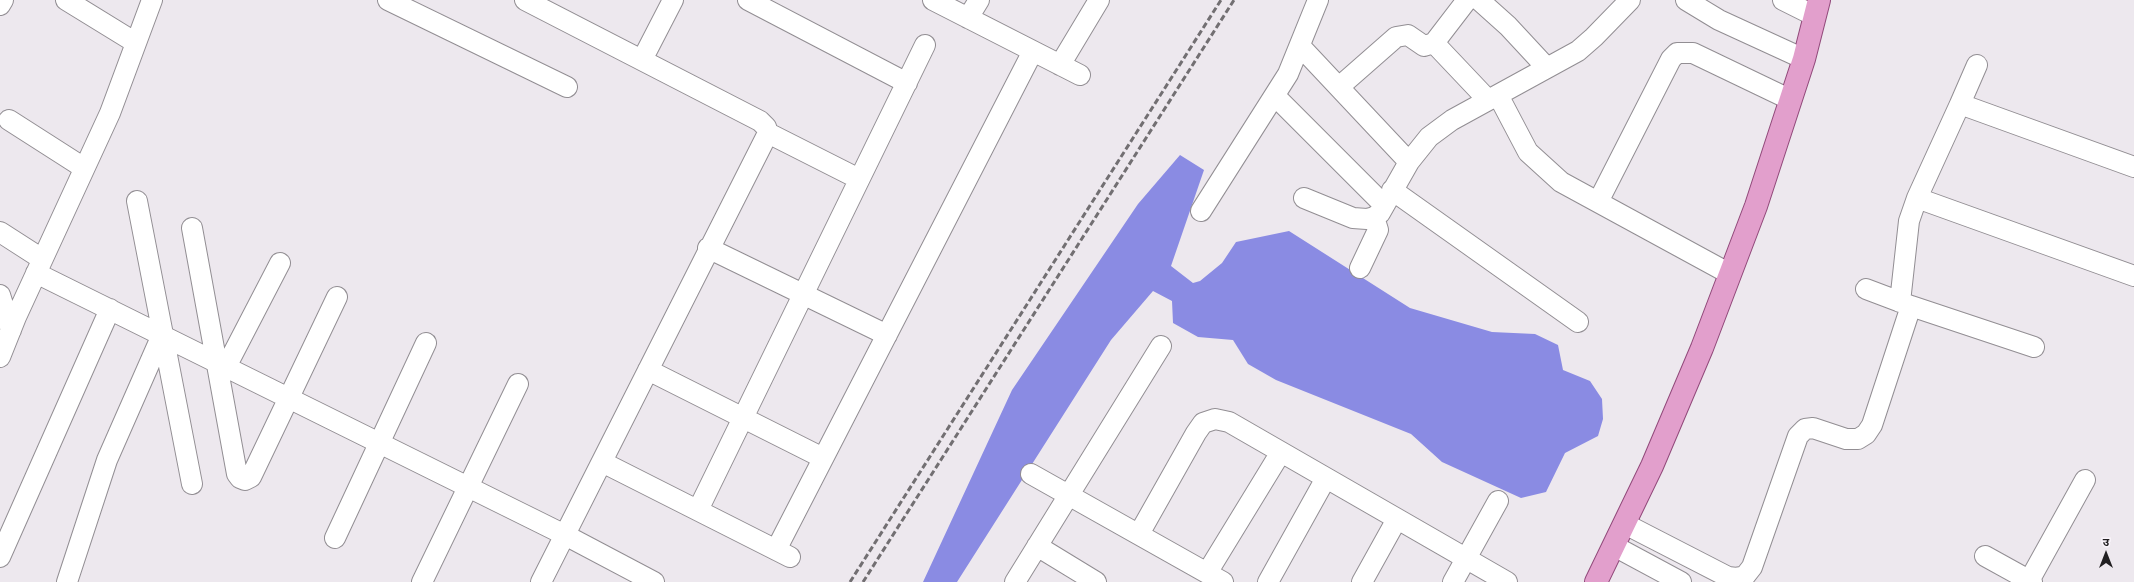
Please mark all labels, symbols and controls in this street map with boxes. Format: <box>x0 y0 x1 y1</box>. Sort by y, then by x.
north arrow <box>2086 534 2126 574</box>
text: उ <box>2103 535 2109 549</box>

